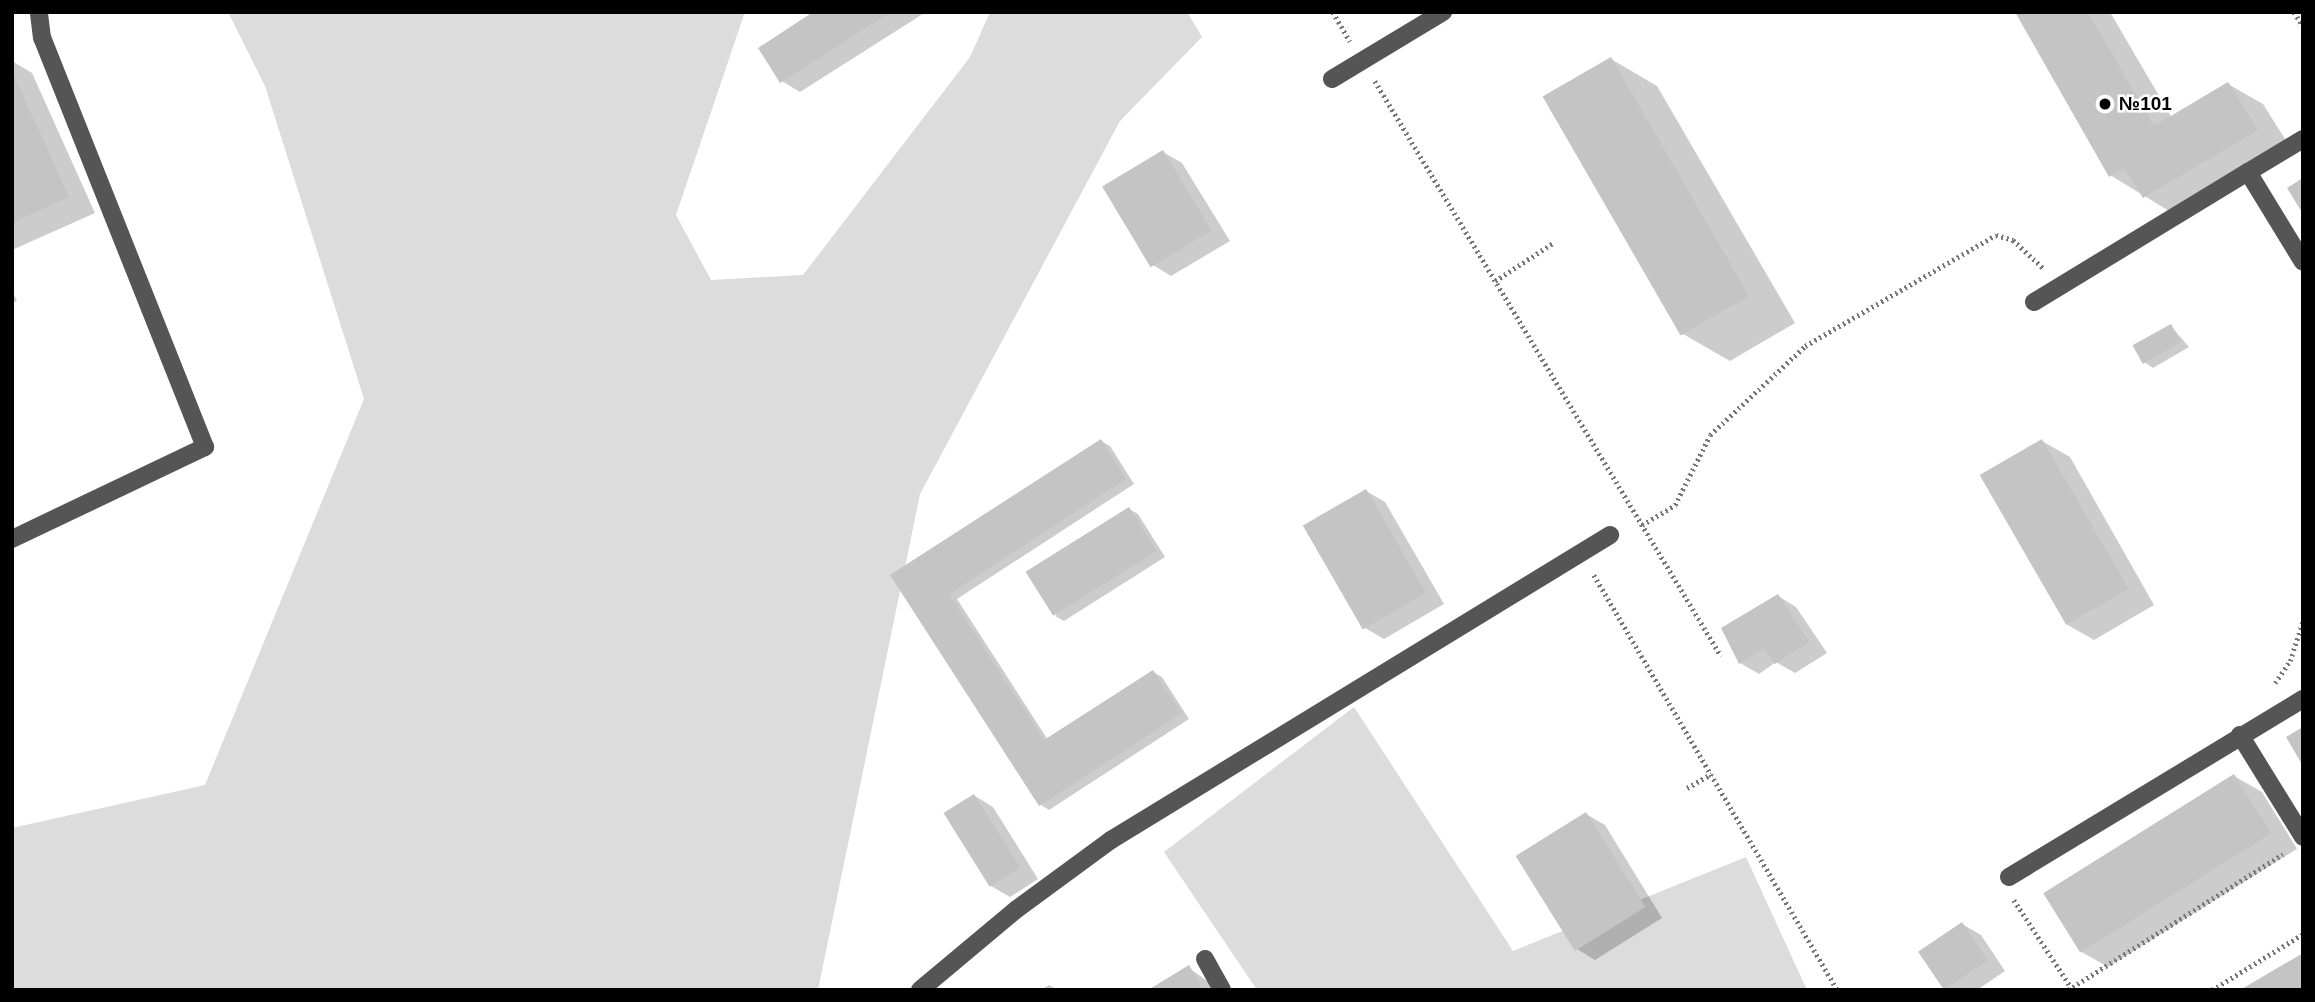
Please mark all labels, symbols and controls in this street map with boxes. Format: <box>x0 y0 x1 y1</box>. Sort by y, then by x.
place label: №101 <box>2119 93 2172 115</box>
marker: №101 <box>2097 96 2113 112</box>

